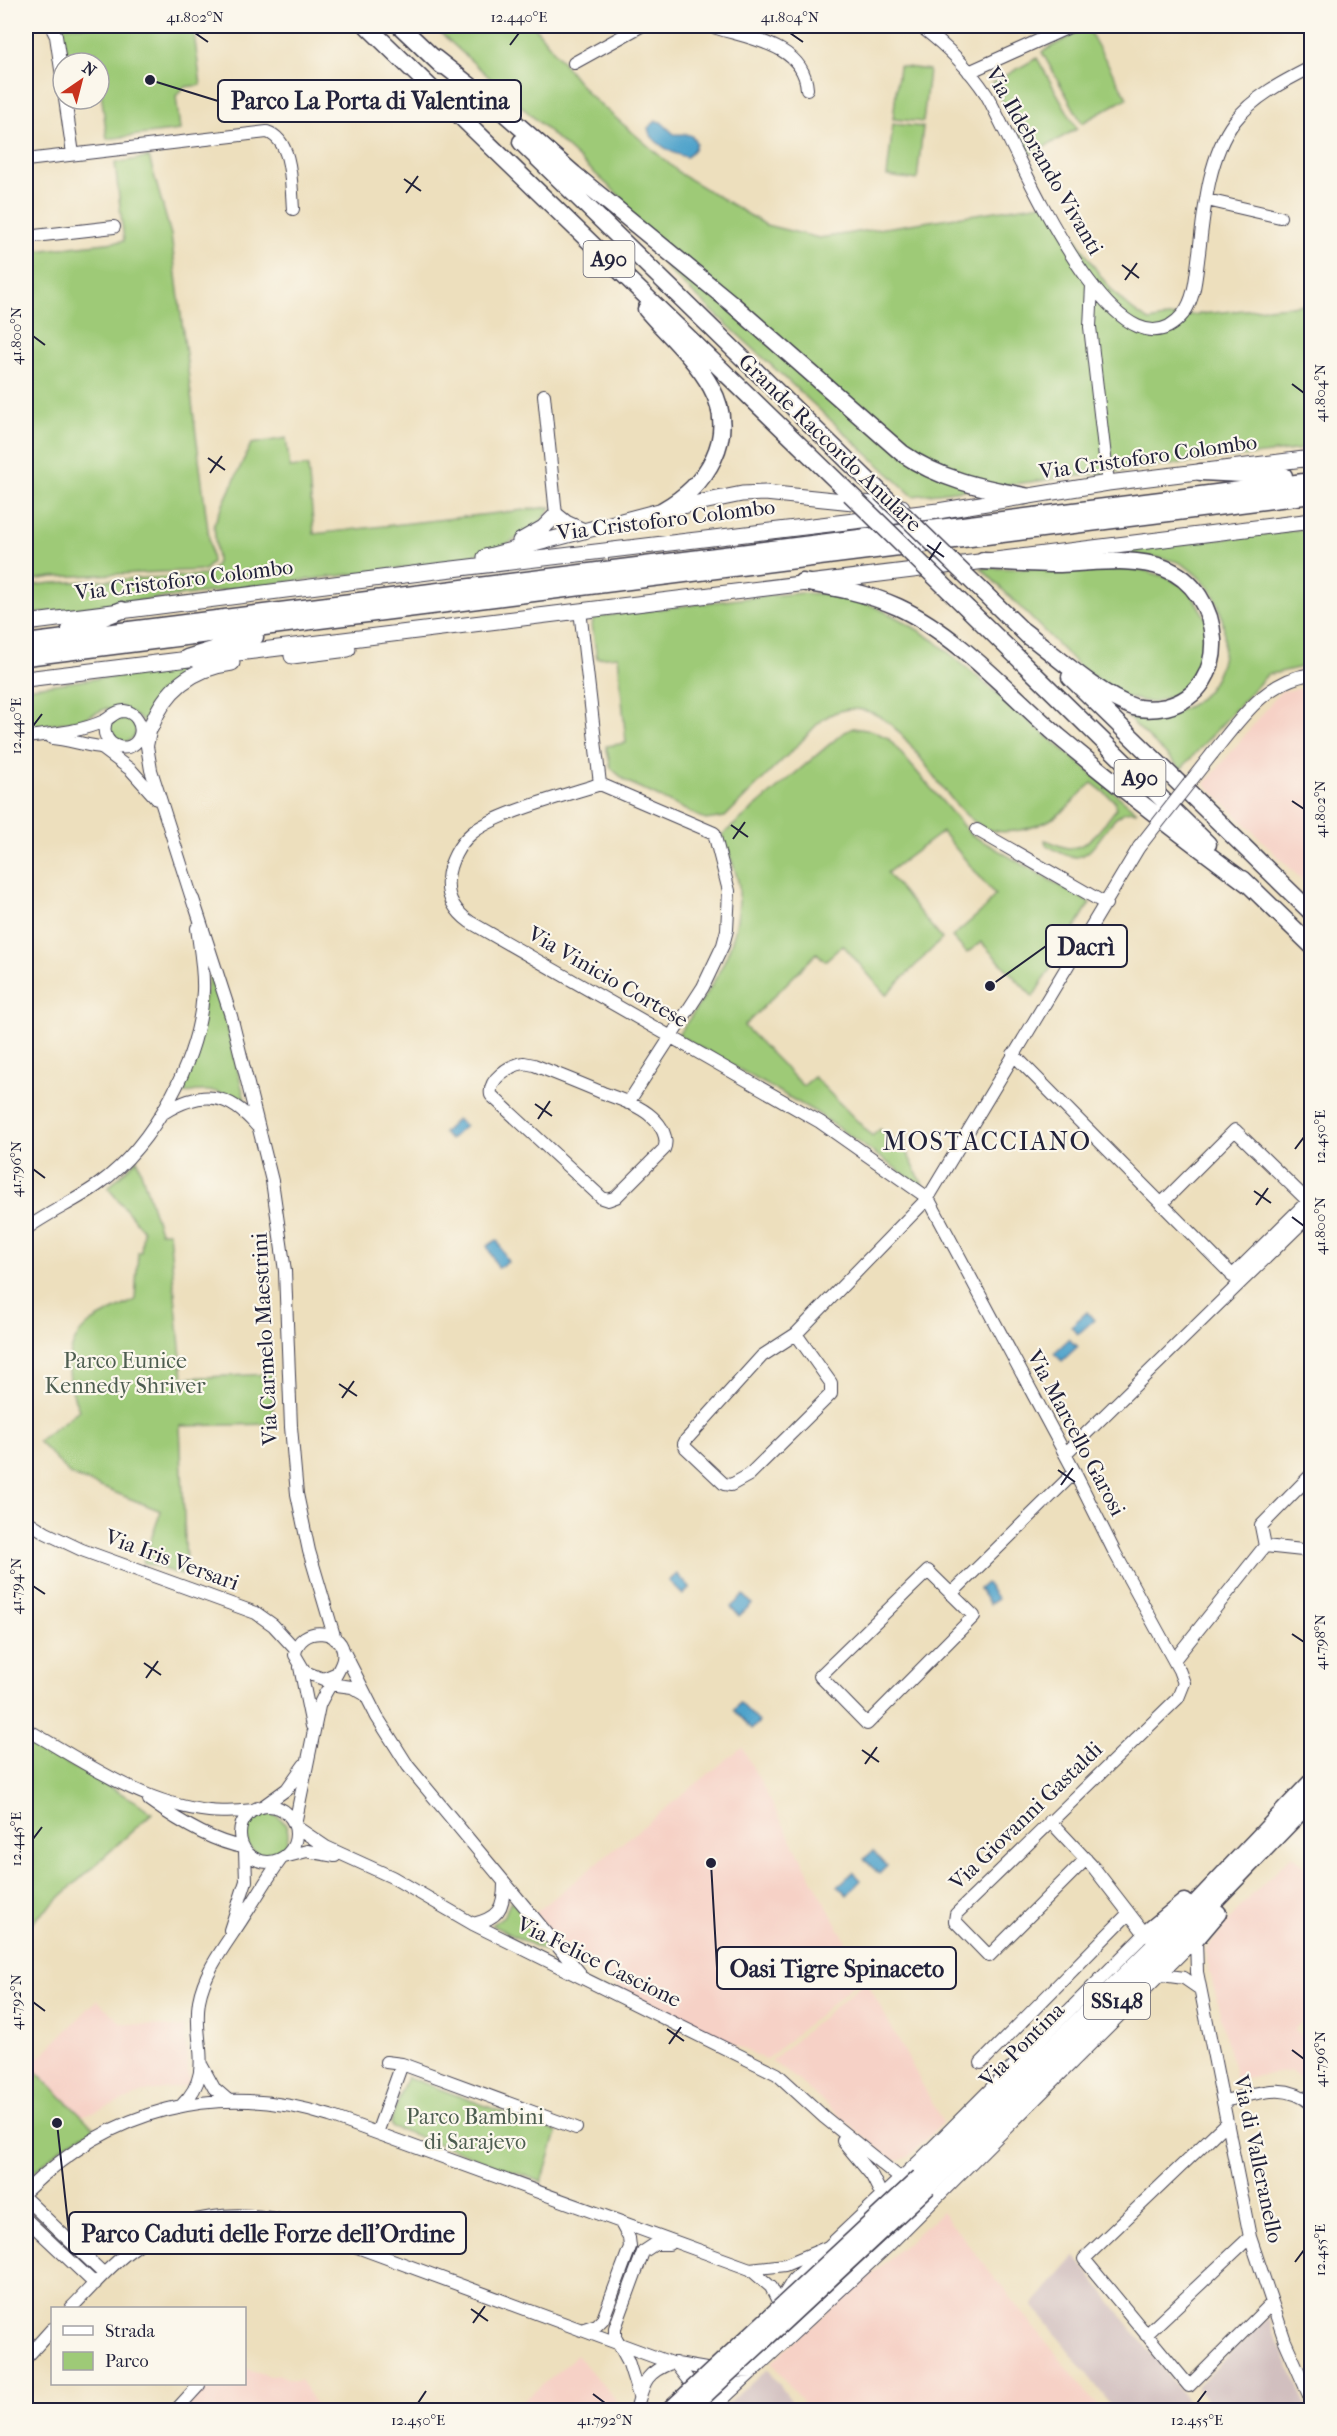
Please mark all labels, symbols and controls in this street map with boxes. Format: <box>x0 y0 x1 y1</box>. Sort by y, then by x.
text: 41.802°N <box>166 8 224 26</box>
text: 12.440°E <box>490 8 548 26</box>
text: 41.804°N <box>761 8 820 26</box>
north arrow <box>51 51 111 111</box>
text: N <box>79 58 100 81</box>
street label: Via Ildebrando Vivanti <box>979 61 1109 260</box>
callout: Parco La Porta di Valentina <box>218 80 521 122</box>
text: Parco La Porta di Valentina <box>231 87 510 115</box>
road number: A90 <box>584 241 634 277</box>
text: 41.800°N <box>7 306 25 365</box>
street label: Grande Raccordo Anulare <box>733 349 927 537</box>
text: 41.804°N <box>1311 363 1329 422</box>
street label: Via Cristoforo Colombo <box>1036 429 1259 485</box>
street label: Via Cristoforo Colombo <box>554 494 777 546</box>
street label: Via Cristoforo Colombo <box>72 554 295 606</box>
text: 12.440°E <box>7 697 25 755</box>
road number: A90 <box>1114 760 1166 796</box>
text: 41.802°N <box>1311 780 1329 838</box>
street label: Via Vinicio Cortese <box>522 920 693 1033</box>
callout: Dacrì <box>1046 925 1127 967</box>
text: Dacrì <box>1057 933 1116 961</box>
text: 12.450°E <box>1311 1110 1329 1164</box>
district label: MOSTACCIANO <box>882 1126 1092 1157</box>
text: 41.796°N <box>7 1140 25 1197</box>
text: 41.800°N <box>1311 1196 1329 1255</box>
street label: Via Carmelo Maestrini <box>246 1231 284 1447</box>
street label: Via Marcello Garosi <box>1021 1345 1131 1521</box>
park label: Parco Eunice Kennedy Shriver <box>45 1348 206 1399</box>
street label: Via Iris Versari <box>101 1523 243 1596</box>
text: 41.794°N <box>7 1557 25 1614</box>
text: 41.798°N <box>1311 1614 1329 1670</box>
street label: Via Giovanni Gastaldi <box>943 1736 1108 1896</box>
text: 12.445°E <box>7 1812 25 1866</box>
street label: Via Felice Cascione <box>512 1911 686 2013</box>
callout: Oasi Tigre Spinaceto <box>717 1947 956 1989</box>
text: Oasi Tigre Spinaceto <box>730 1955 944 1983</box>
text: 41.792°N <box>7 1973 25 2030</box>
road number: SS148 <box>1084 1983 1150 2019</box>
street label: Via Pontina <box>973 1997 1070 2094</box>
text: 41.796°N <box>1311 2030 1329 2087</box>
street label: Via di Valleranello <box>1227 2072 1288 2245</box>
park label: Parco Bambini di Sarajevo <box>406 2104 544 2155</box>
callout: Parco Caduti delle Forze dell’Ordine <box>69 2212 466 2254</box>
text: Parco Caduti delle Forze dell’Ordine <box>81 2220 455 2248</box>
text: 12.455°E <box>1311 2224 1329 2276</box>
legend <box>51 2307 246 2385</box>
text: Strada <box>105 2321 156 2342</box>
text: Parco <box>105 2351 149 2372</box>
text: 12.450°E <box>391 2411 445 2429</box>
text: 41.792°N <box>577 2411 634 2429</box>
text: 12.455°E <box>1171 2411 1223 2429</box>

